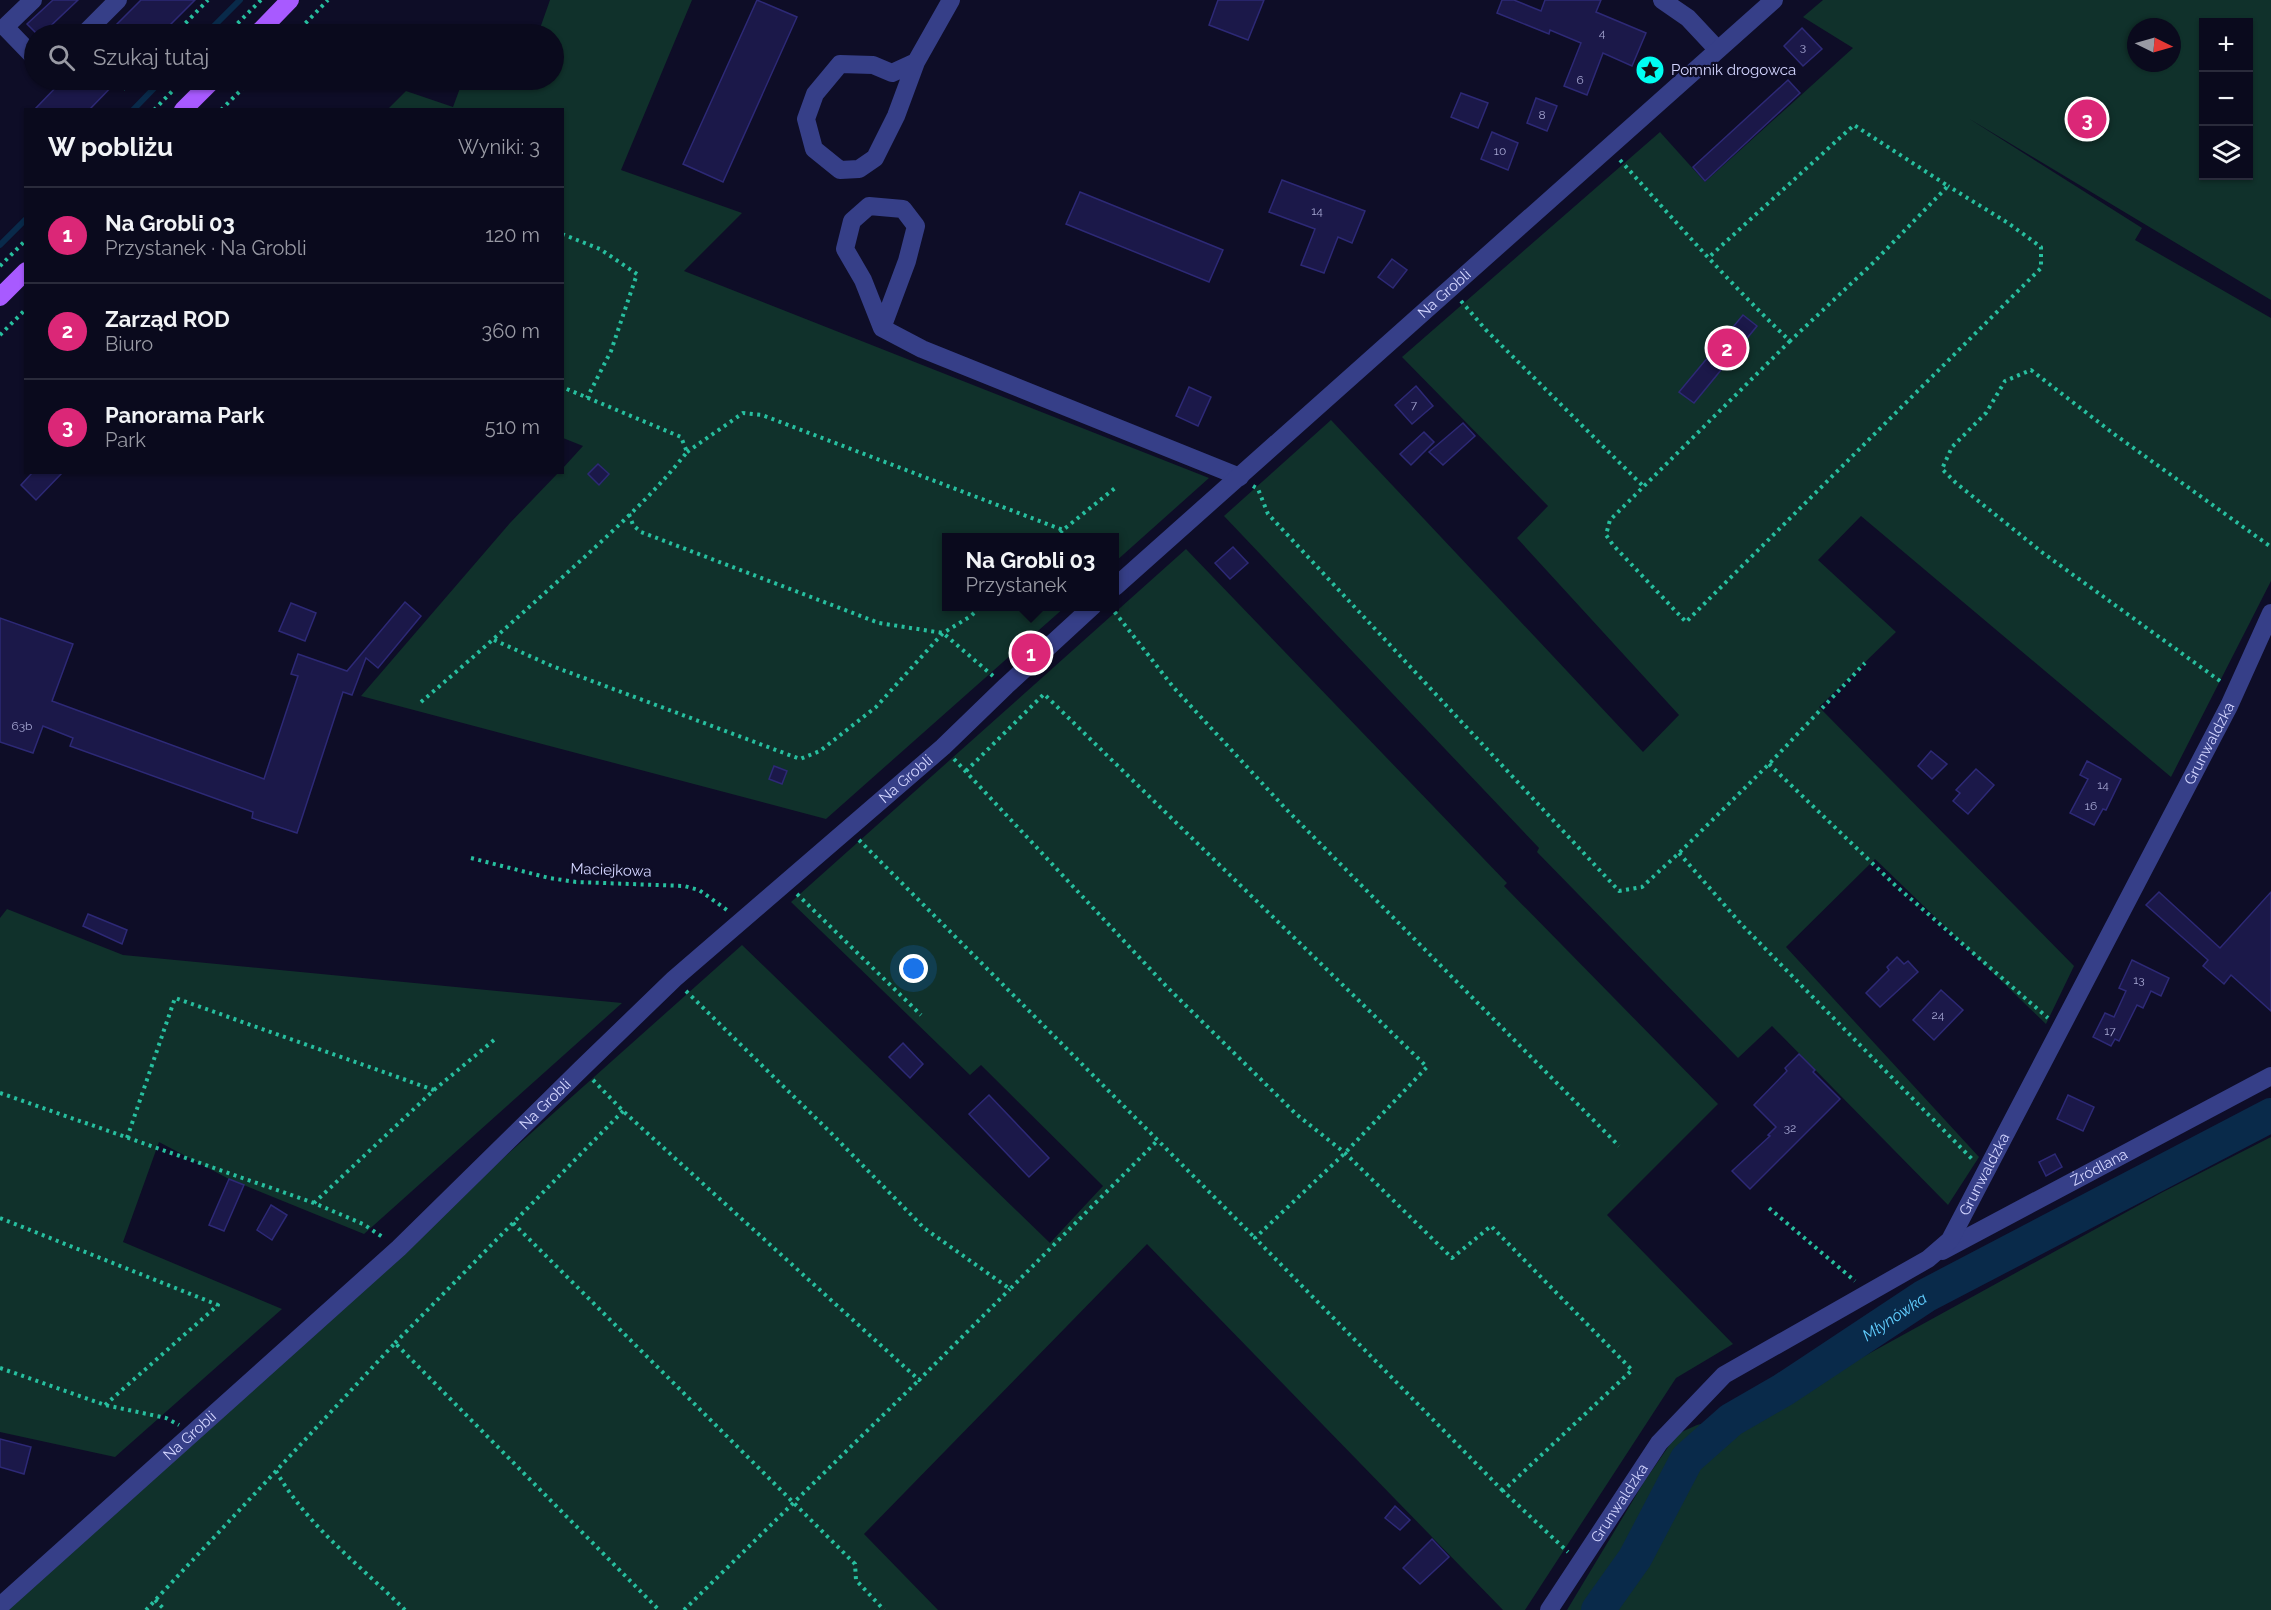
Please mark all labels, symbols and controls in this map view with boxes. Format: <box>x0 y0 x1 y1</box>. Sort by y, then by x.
north arrow <box>2127 18 2181 72</box>
map controls <box>2199 18 2253 180</box>
button: + <box>2199 18 2253 72</box>
search box <box>24 24 564 90</box>
house number: 4 <box>1599 26 1606 40</box>
house number: 3 <box>1800 40 1806 54</box>
icon: search <box>45 41 78 74</box>
text: Szukaj tutaj <box>93 44 209 70</box>
place icon: Pomnik drogowca <box>1634 54 1666 86</box>
place label: Pomnik drogowca <box>1671 61 1796 79</box>
button: − <box>2199 72 2253 126</box>
house number: 6 <box>1576 73 1584 87</box>
pin: 3 <box>2068 96 2106 142</box>
house number: 8 <box>1538 108 1546 122</box>
button: layers <box>2199 126 2253 180</box>
text: W pobliżu <box>48 132 173 162</box>
text: Wyniki: 3 <box>458 135 540 159</box>
house number: 10 <box>1494 144 1506 158</box>
house number: 14 <box>1311 204 1323 218</box>
text: Na Grobli 03 <box>105 210 235 236</box>
text: 1 <box>63 223 72 247</box>
text: 120 m <box>485 223 540 247</box>
text: Przystanek · Na Grobli <box>105 236 307 260</box>
street label: Na Grobli <box>1414 265 1475 322</box>
text: Zarząd ROD <box>105 306 230 332</box>
text: 2 <box>62 319 73 343</box>
text: 360 m <box>482 319 540 343</box>
pin: 2 <box>1708 326 1746 370</box>
text: Biuro <box>105 332 153 356</box>
house number: 7 <box>1411 398 1418 412</box>
text: Panorama Park <box>105 402 264 428</box>
text: 3 <box>62 415 73 439</box>
text: 510 m <box>485 415 540 439</box>
text: Park <box>105 428 146 452</box>
popup <box>942 533 1119 611</box>
text: Na Grobli 03 <box>966 547 1095 573</box>
text: Przystanek <box>966 573 1067 597</box>
pin: 1 <box>1012 630 1050 676</box>
street label: Grunwaldzka <box>2180 699 2238 788</box>
house number: 63b <box>11 719 33 733</box>
street label: Na Grobli <box>875 751 936 807</box>
house number: 14 <box>2097 778 2109 792</box>
house number: 16 <box>2085 799 2097 813</box>
street label: Maciejkowa <box>570 860 652 880</box>
your location <box>899 954 928 983</box>
house number: 13 <box>2133 973 2145 987</box>
house number: 24 <box>1932 1008 1945 1022</box>
house number: 17 <box>2104 1024 2116 1038</box>
street label: Na Grobli <box>516 1075 575 1133</box>
house number: 32 <box>1784 1121 1796 1135</box>
street label: Grunwaldzka <box>1955 1130 2013 1219</box>
street label: Źródlana <box>2068 1145 2131 1190</box>
water label: Młynówka <box>1859 1288 1931 1345</box>
street label: Na Grobli <box>160 1407 220 1464</box>
street label: Grunwaldzka <box>1587 1460 1652 1546</box>

